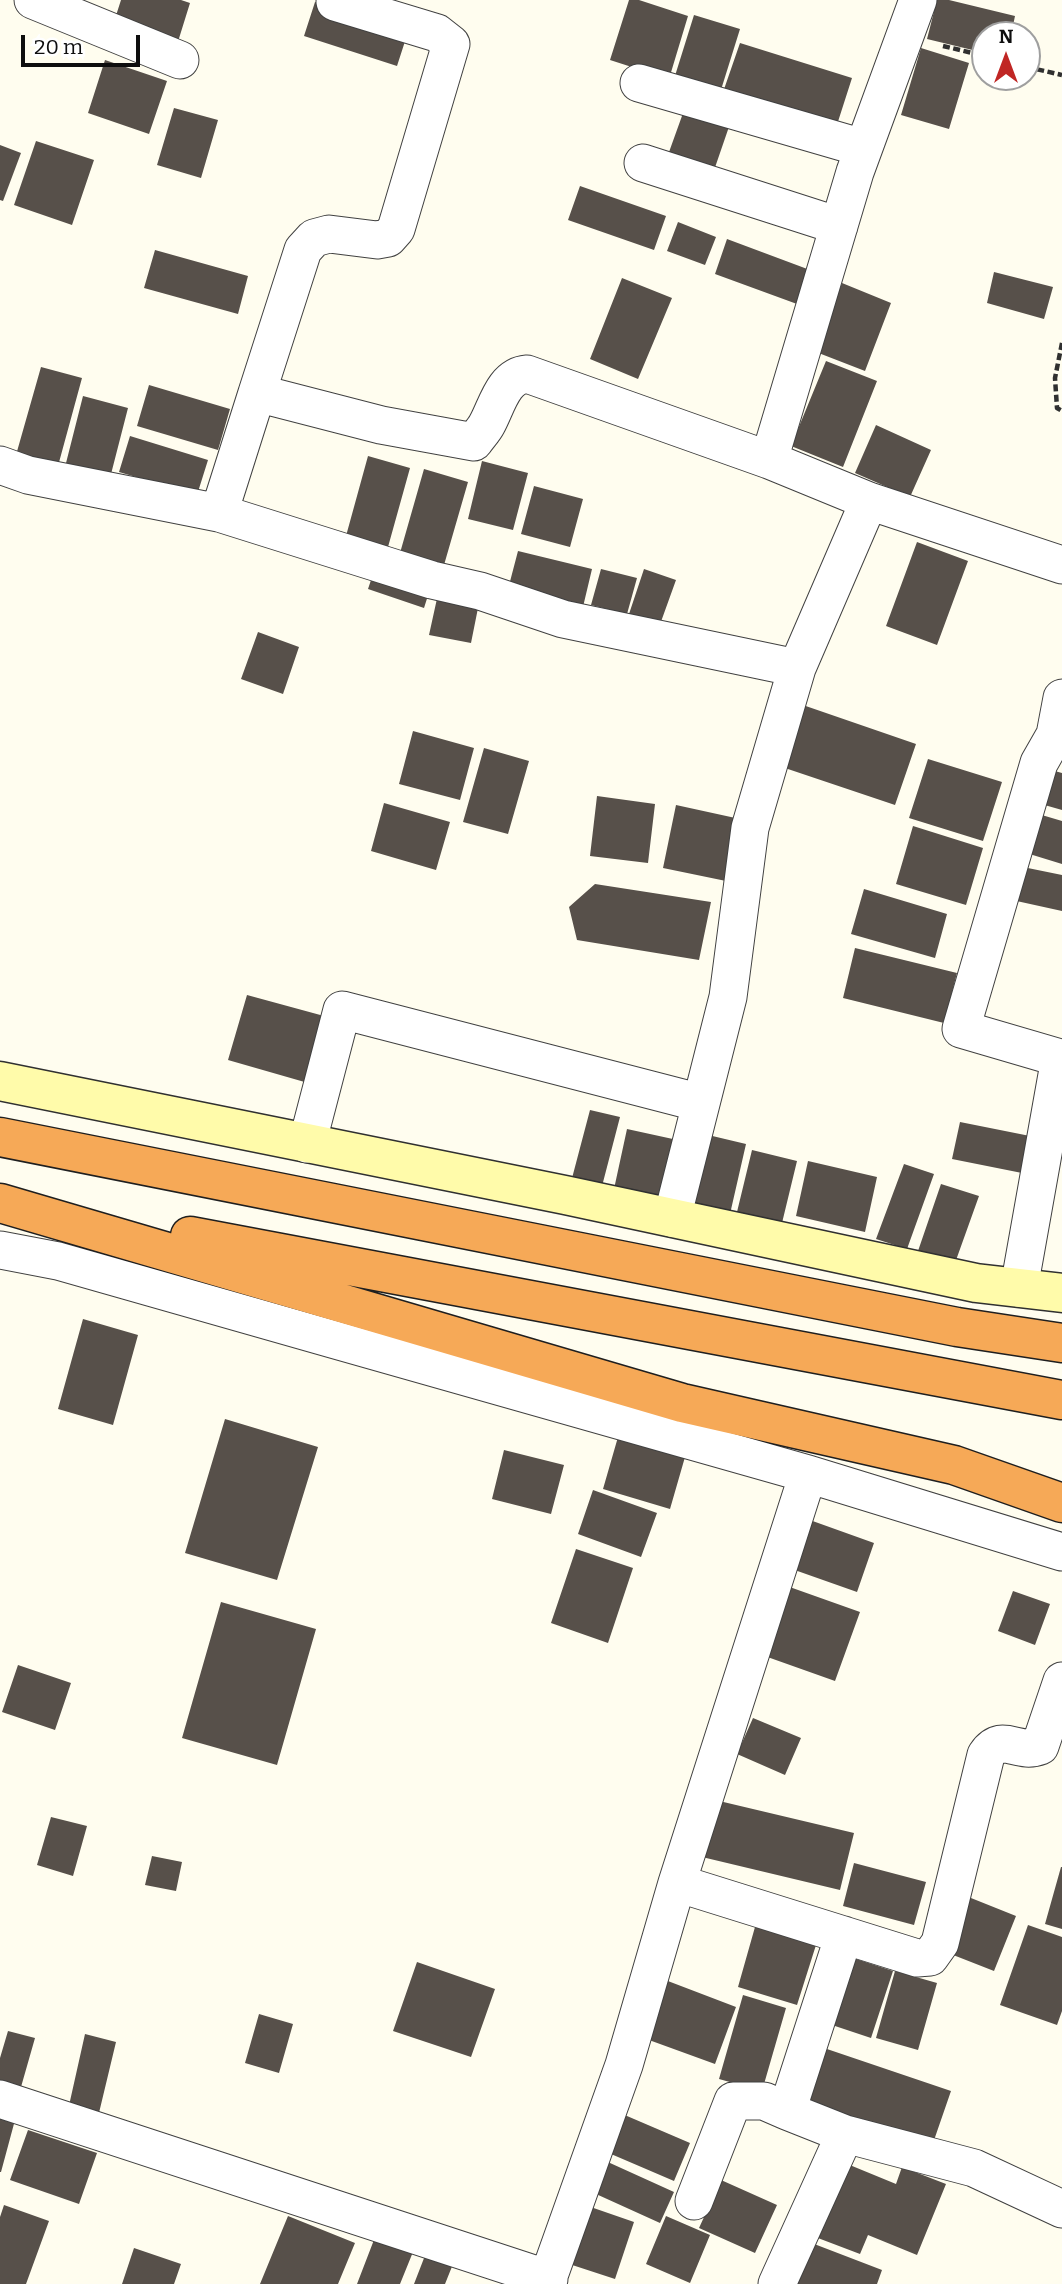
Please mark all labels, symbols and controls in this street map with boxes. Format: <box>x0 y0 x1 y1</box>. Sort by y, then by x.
scale bar <box>24 21 144 65</box>
north arrow <box>971 21 1041 91</box>
text: N <box>999 25 1013 48</box>
text: 20 m <box>34 34 83 60</box>

